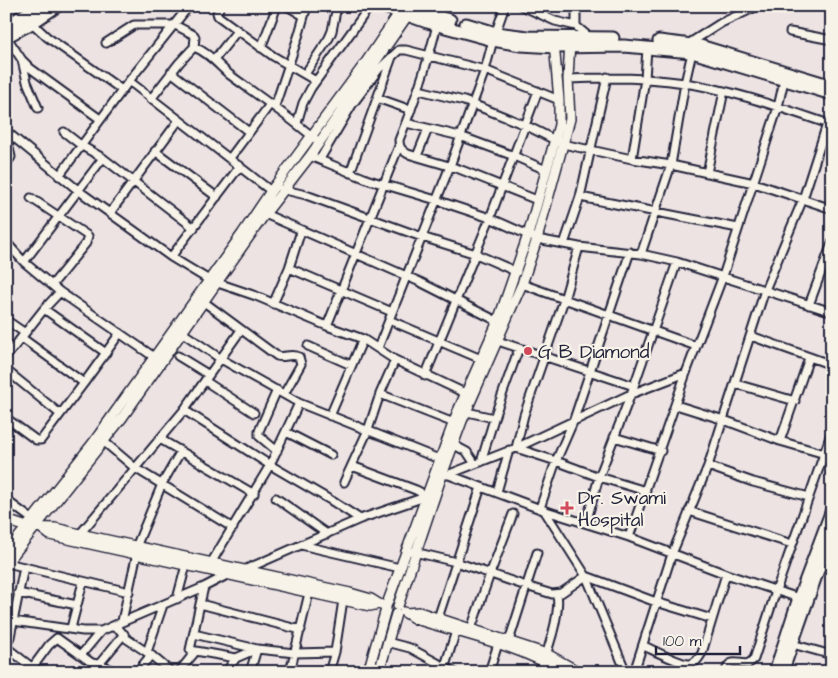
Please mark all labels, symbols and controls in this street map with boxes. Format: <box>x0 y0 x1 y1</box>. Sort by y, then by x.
place label: G B Diamond <box>538 339 650 366</box>
marker: G B Diamond <box>522 345 534 357</box>
place label: Dr. Swami Hospital <box>578 485 666 534</box>
marker: Dr. Swami Hospital <box>560 501 574 515</box>
scale bar <box>656 623 739 655</box>
text: 100 m <box>663 631 702 652</box>

